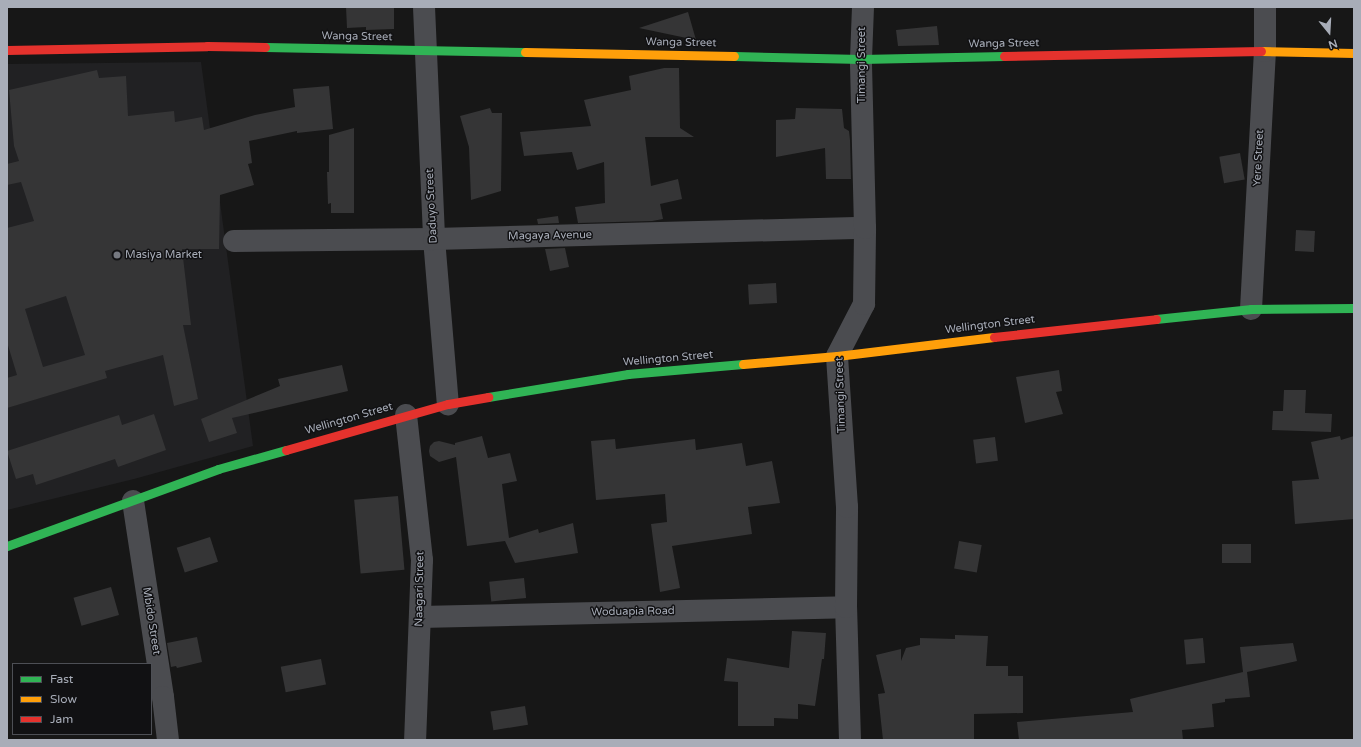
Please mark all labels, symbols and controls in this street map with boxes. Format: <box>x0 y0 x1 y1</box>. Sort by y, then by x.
north arrow <box>1309 12 1349 52</box>
street label: Timangi Street <box>855 27 869 103</box>
street label: Wanga Street <box>321 30 393 44</box>
street label: Wanga Street <box>645 36 717 50</box>
text: N <box>1327 36 1339 51</box>
street label: Wanga Street <box>968 37 1040 51</box>
street label: Yere Street <box>1251 129 1267 187</box>
street label: Daduyo Street <box>423 168 441 244</box>
street label: Magaya Avenue <box>508 229 592 243</box>
place label: Masiya Market <box>125 248 202 262</box>
marker: Masiya Market <box>112 250 122 260</box>
street label: Wellington Street <box>944 313 1036 337</box>
street label: Wellington Street <box>622 348 714 370</box>
street label: Timangi Street <box>833 357 849 433</box>
street label: Wellington Street <box>304 400 394 438</box>
street label: Naagari Street <box>413 551 427 627</box>
street label: Mbido Street <box>139 586 163 656</box>
street label: Woduapia Road <box>591 605 675 619</box>
legend <box>12 663 152 735</box>
text: Fast <box>50 672 73 686</box>
text: Slow <box>50 692 77 706</box>
text: Jam <box>50 712 73 726</box>

